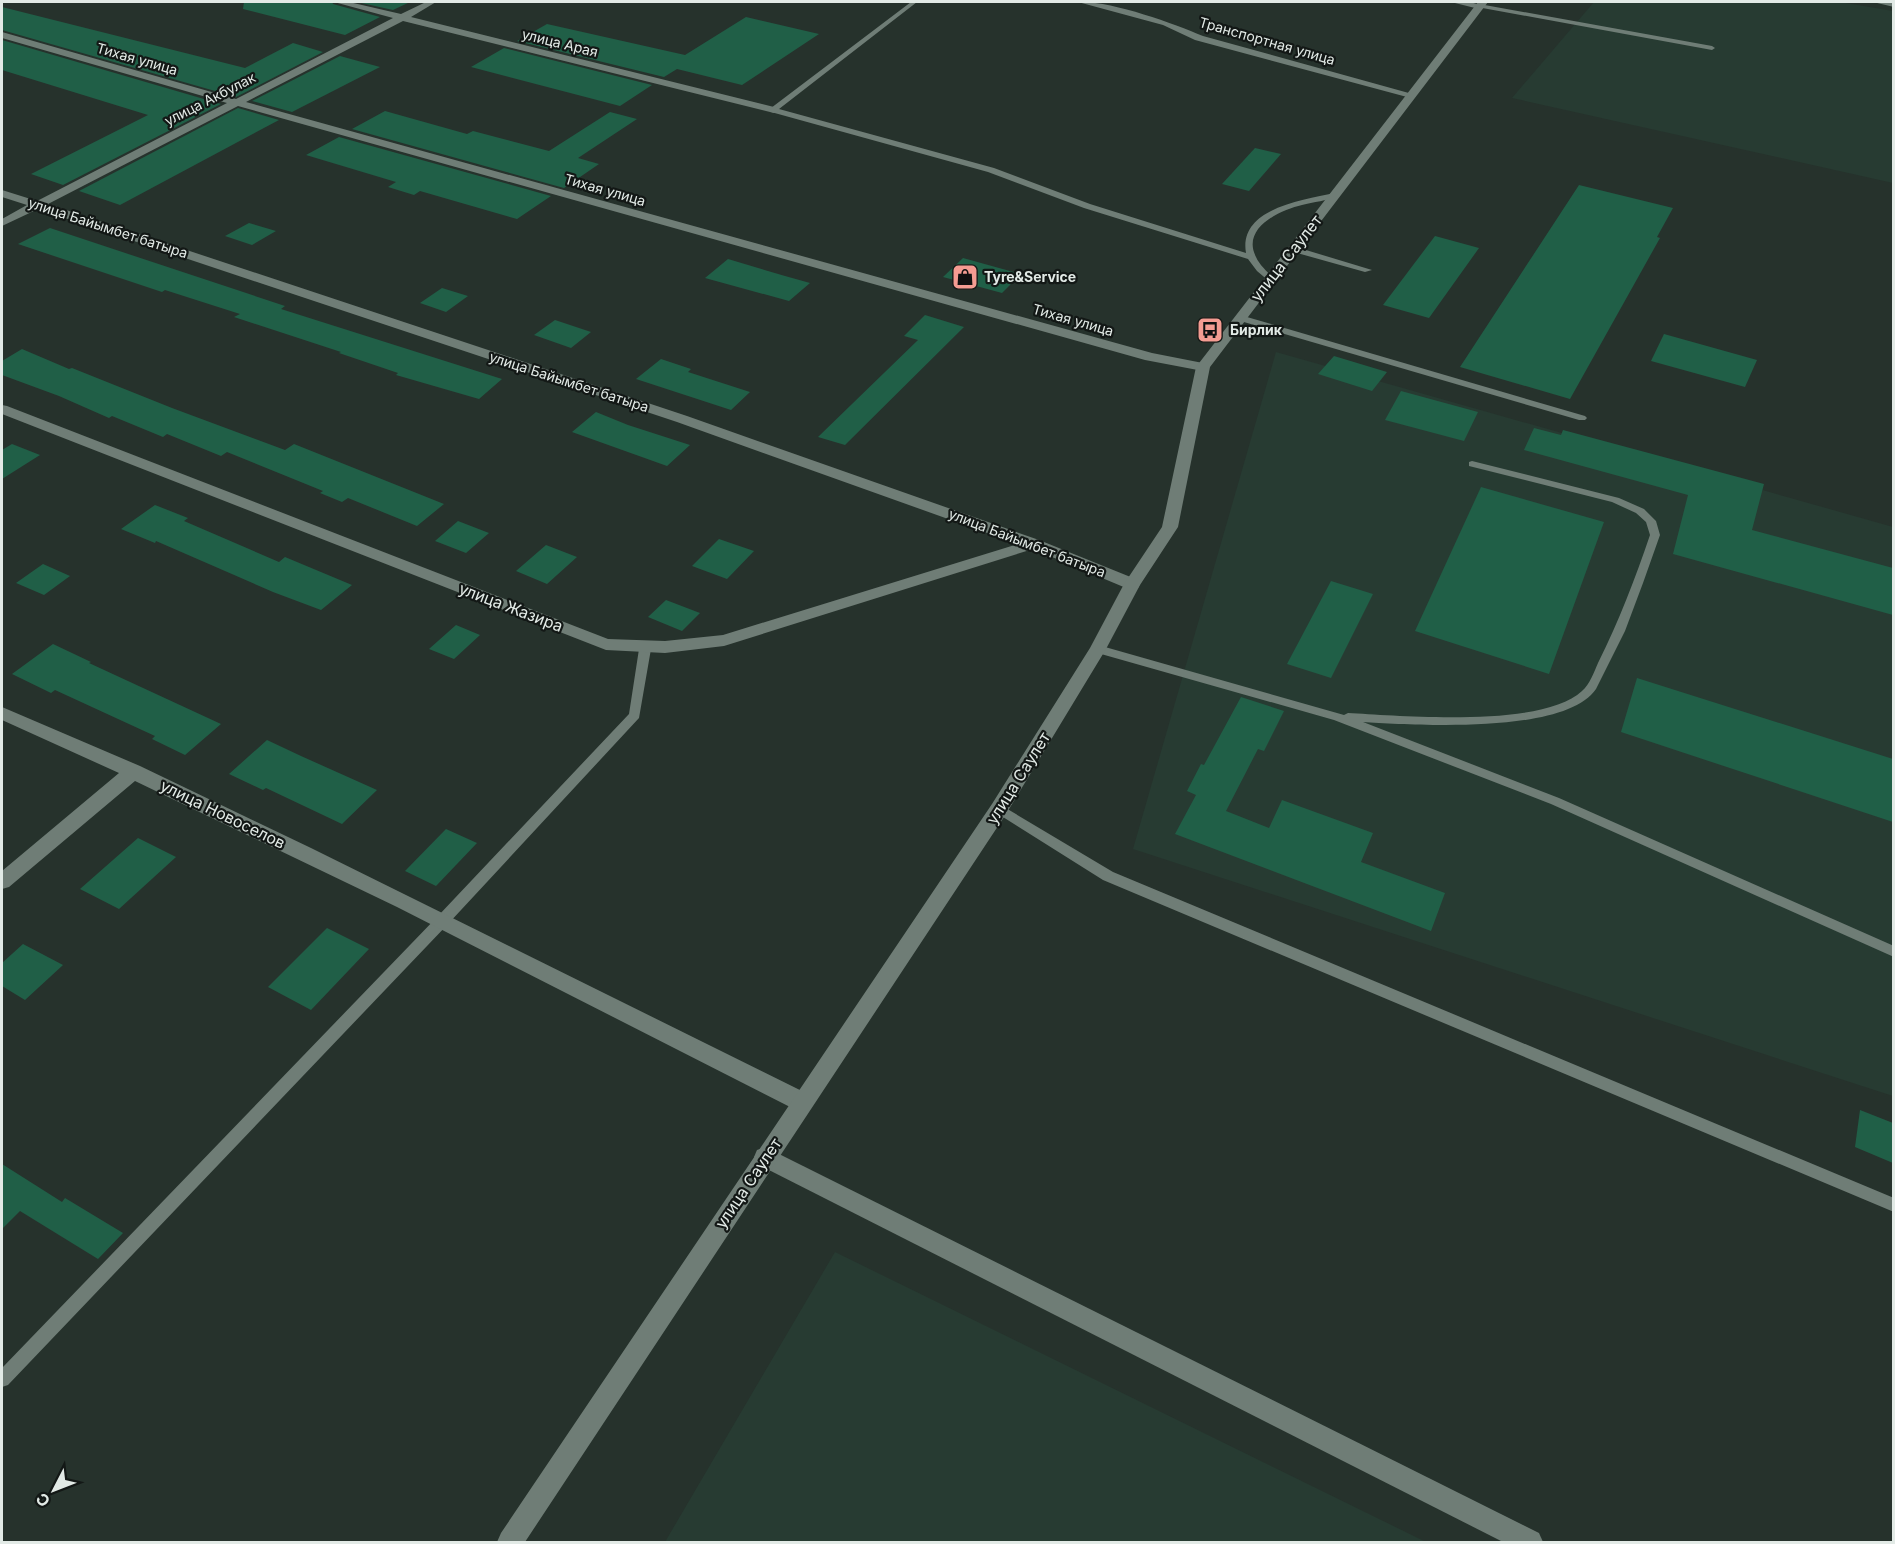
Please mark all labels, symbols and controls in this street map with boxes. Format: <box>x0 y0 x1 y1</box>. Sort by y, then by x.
street label: Транспортная улица <box>1197 13 1337 68</box>
street label: улица Арая <box>520 25 600 60</box>
street label: Тихая улица <box>95 39 180 78</box>
street label: улица Акбулак <box>161 68 259 129</box>
street label: Тихая улица <box>563 170 648 209</box>
street label: улица Байымбет батыра <box>26 194 190 261</box>
street label: улица Саулет <box>1246 210 1326 305</box>
shop icon: Tyre&Service <box>950 262 980 292</box>
place label: Tyre&Service <box>984 268 1076 285</box>
street label: Тихая улица <box>1031 300 1116 339</box>
bus stop icon: Бирлик <box>1195 315 1225 345</box>
place label: Бирлик <box>1230 321 1283 338</box>
street label: улица Байымбет батыра <box>487 348 651 415</box>
street label: улица Байымбет батыра <box>946 505 1108 580</box>
street label: улица Жазира <box>456 578 566 636</box>
street label: улица Саулет <box>982 728 1054 828</box>
street label: улица Новоселов <box>157 775 289 853</box>
street label: улица Саулет <box>710 1134 786 1232</box>
north arrow <box>24 1460 84 1520</box>
text: С <box>31 1489 54 1511</box>

